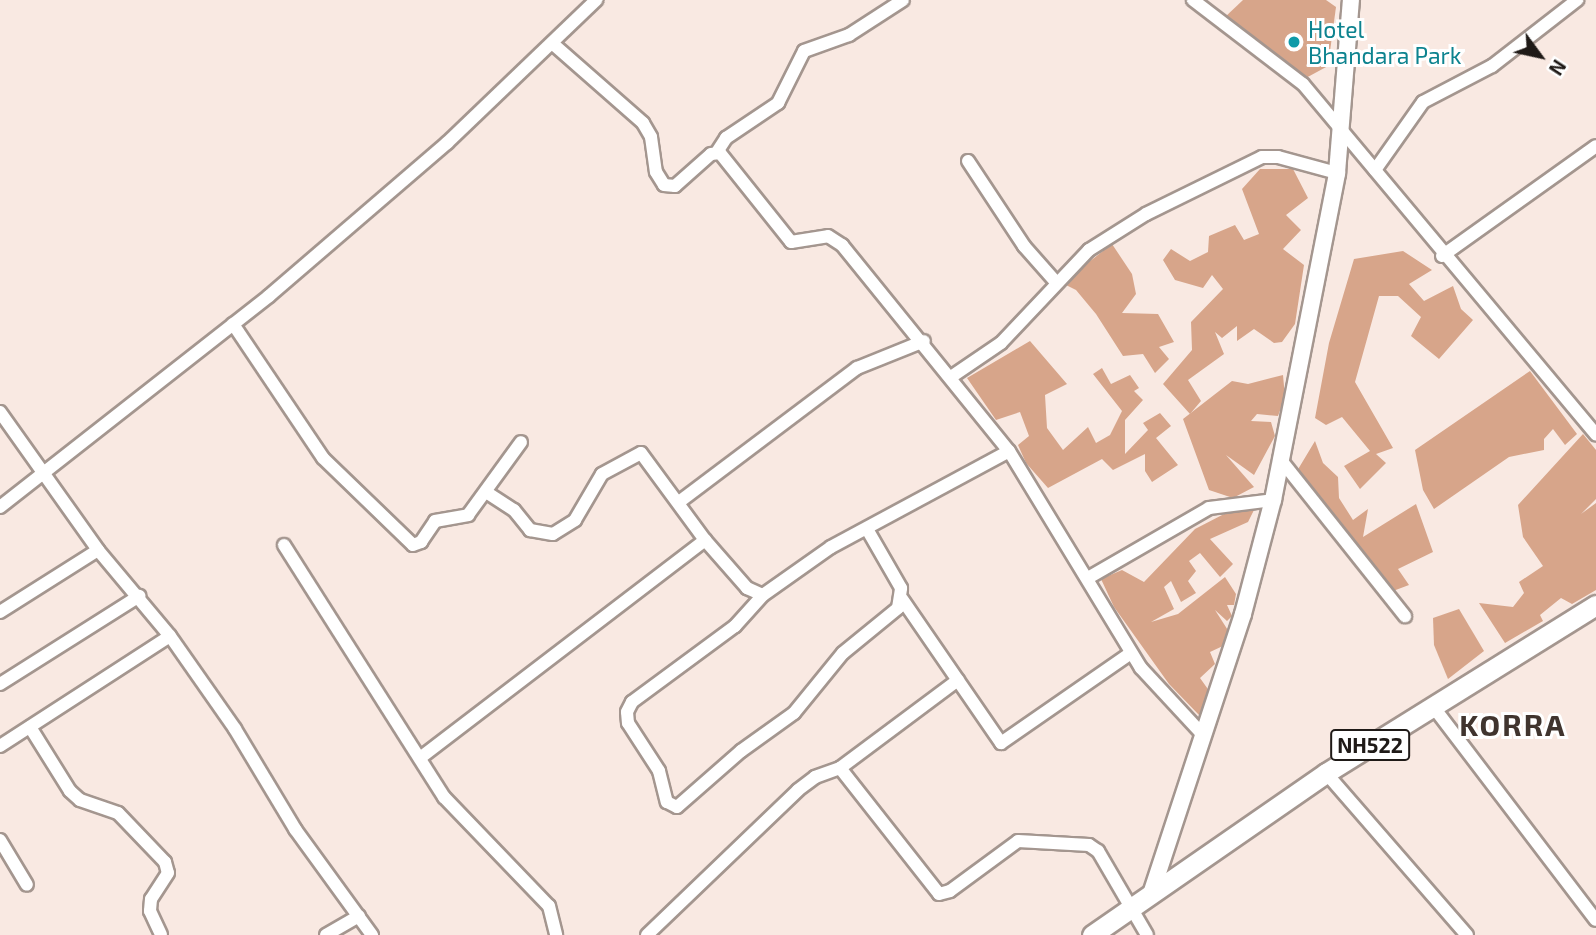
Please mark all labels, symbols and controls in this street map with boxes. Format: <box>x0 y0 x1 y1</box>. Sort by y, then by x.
place label: Hotel Bhandara Park <box>1308 15 1461 69</box>
north arrow <box>1505 21 1575 91</box>
marker: Hotel Bhandara Park <box>1286 34 1302 50</box>
text: N <box>1545 56 1571 80</box>
district label: KORRA <box>1460 706 1566 742</box>
road number: NH522 <box>1330 728 1410 762</box>

